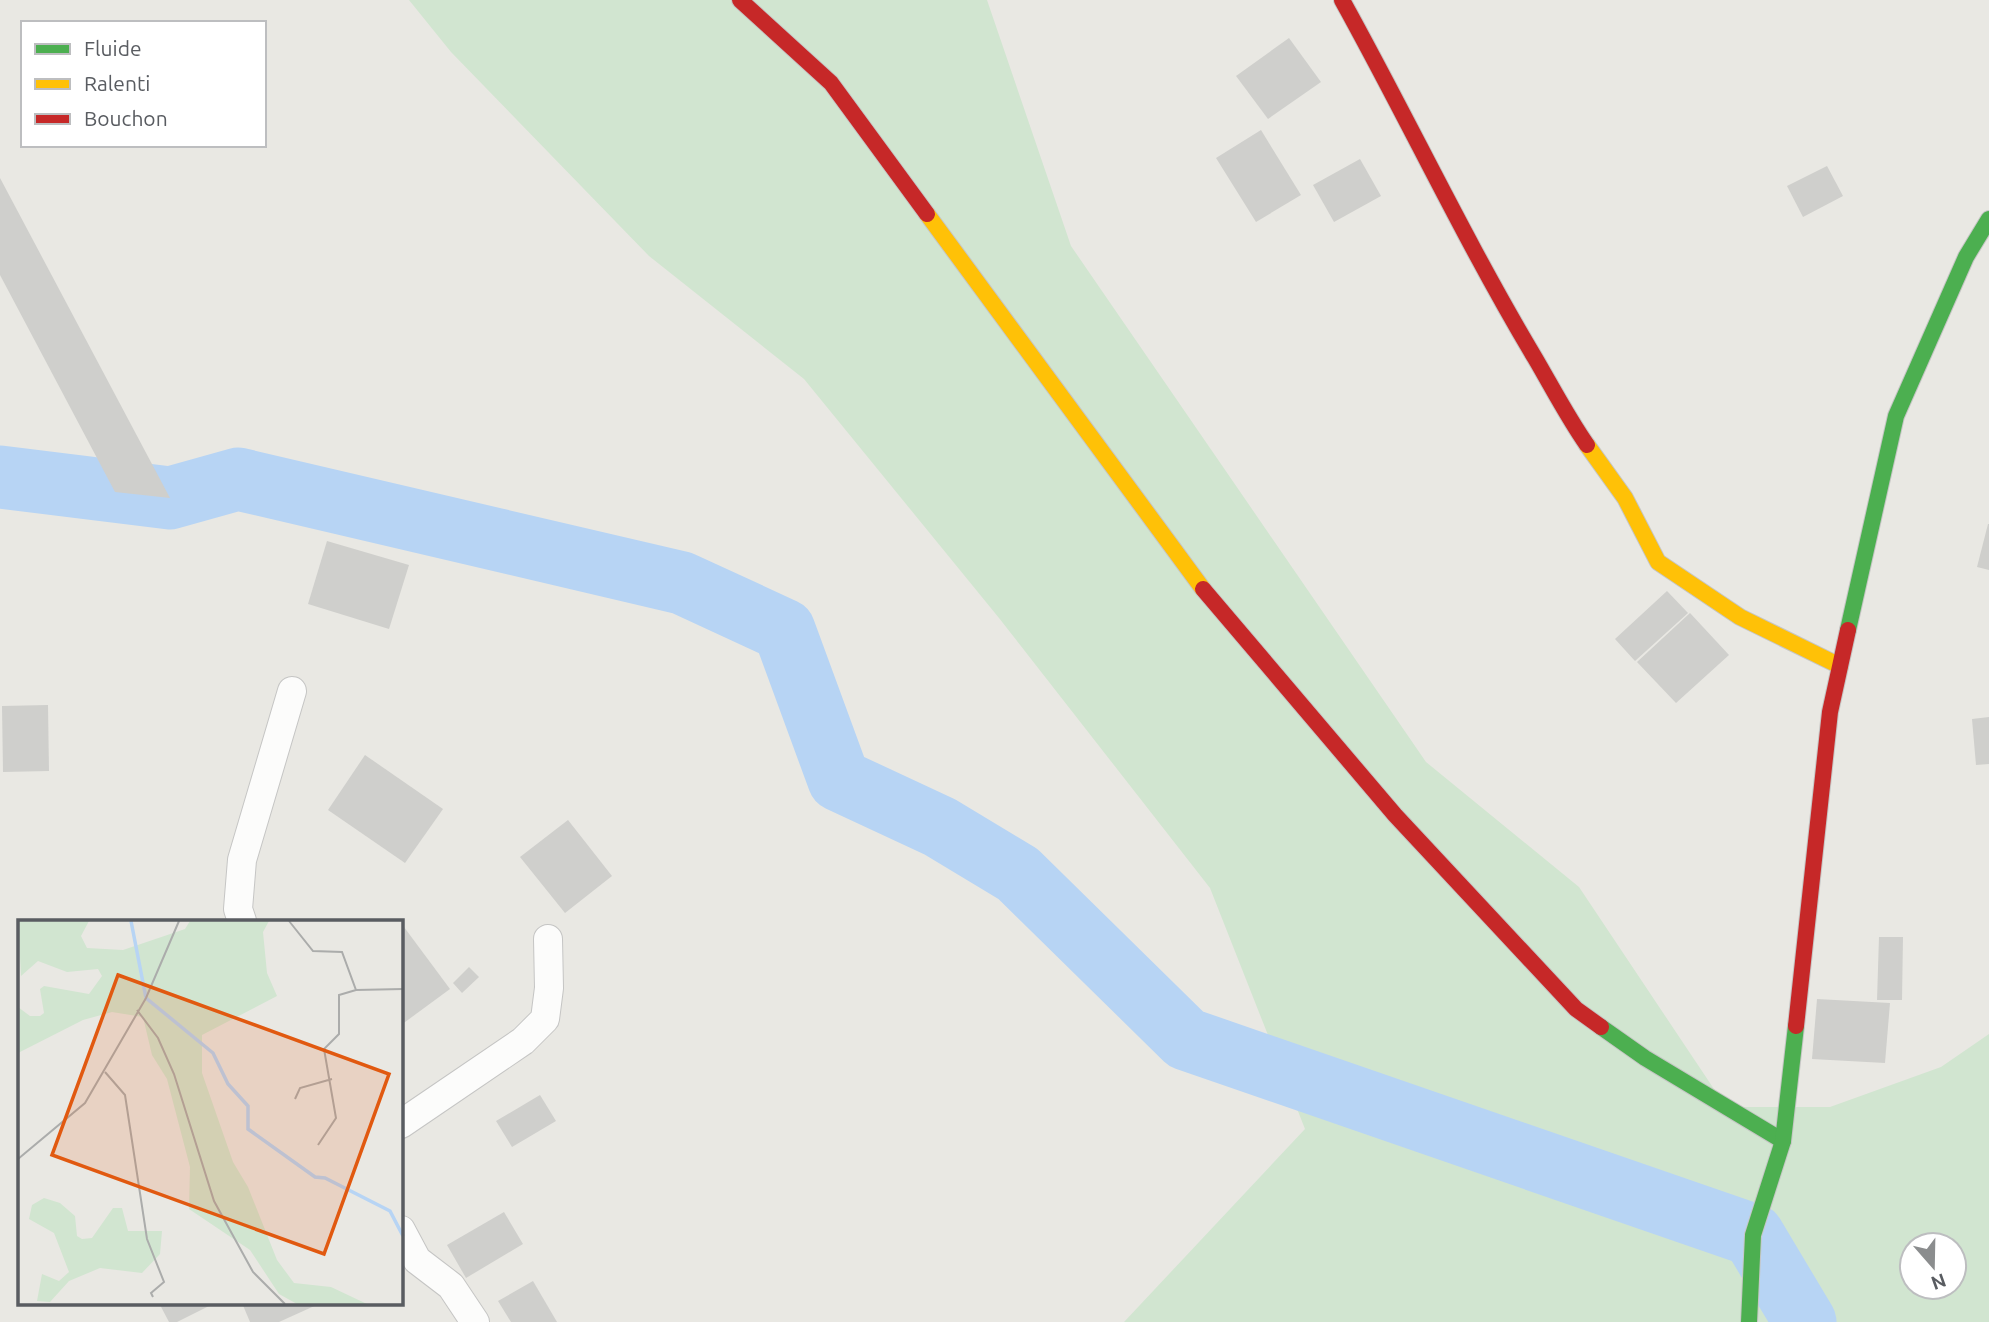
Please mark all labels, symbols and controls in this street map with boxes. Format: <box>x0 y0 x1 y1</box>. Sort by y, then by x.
legend <box>21 21 266 147</box>
text: Fluide <box>84 36 142 60</box>
text: Ralenti <box>84 71 150 95</box>
text: Bouchon <box>84 106 168 130</box>
inset map <box>18 920 402 1304</box>
north arrow <box>1898 1231 1968 1301</box>
text: N <box>1928 1269 1949 1295</box>

